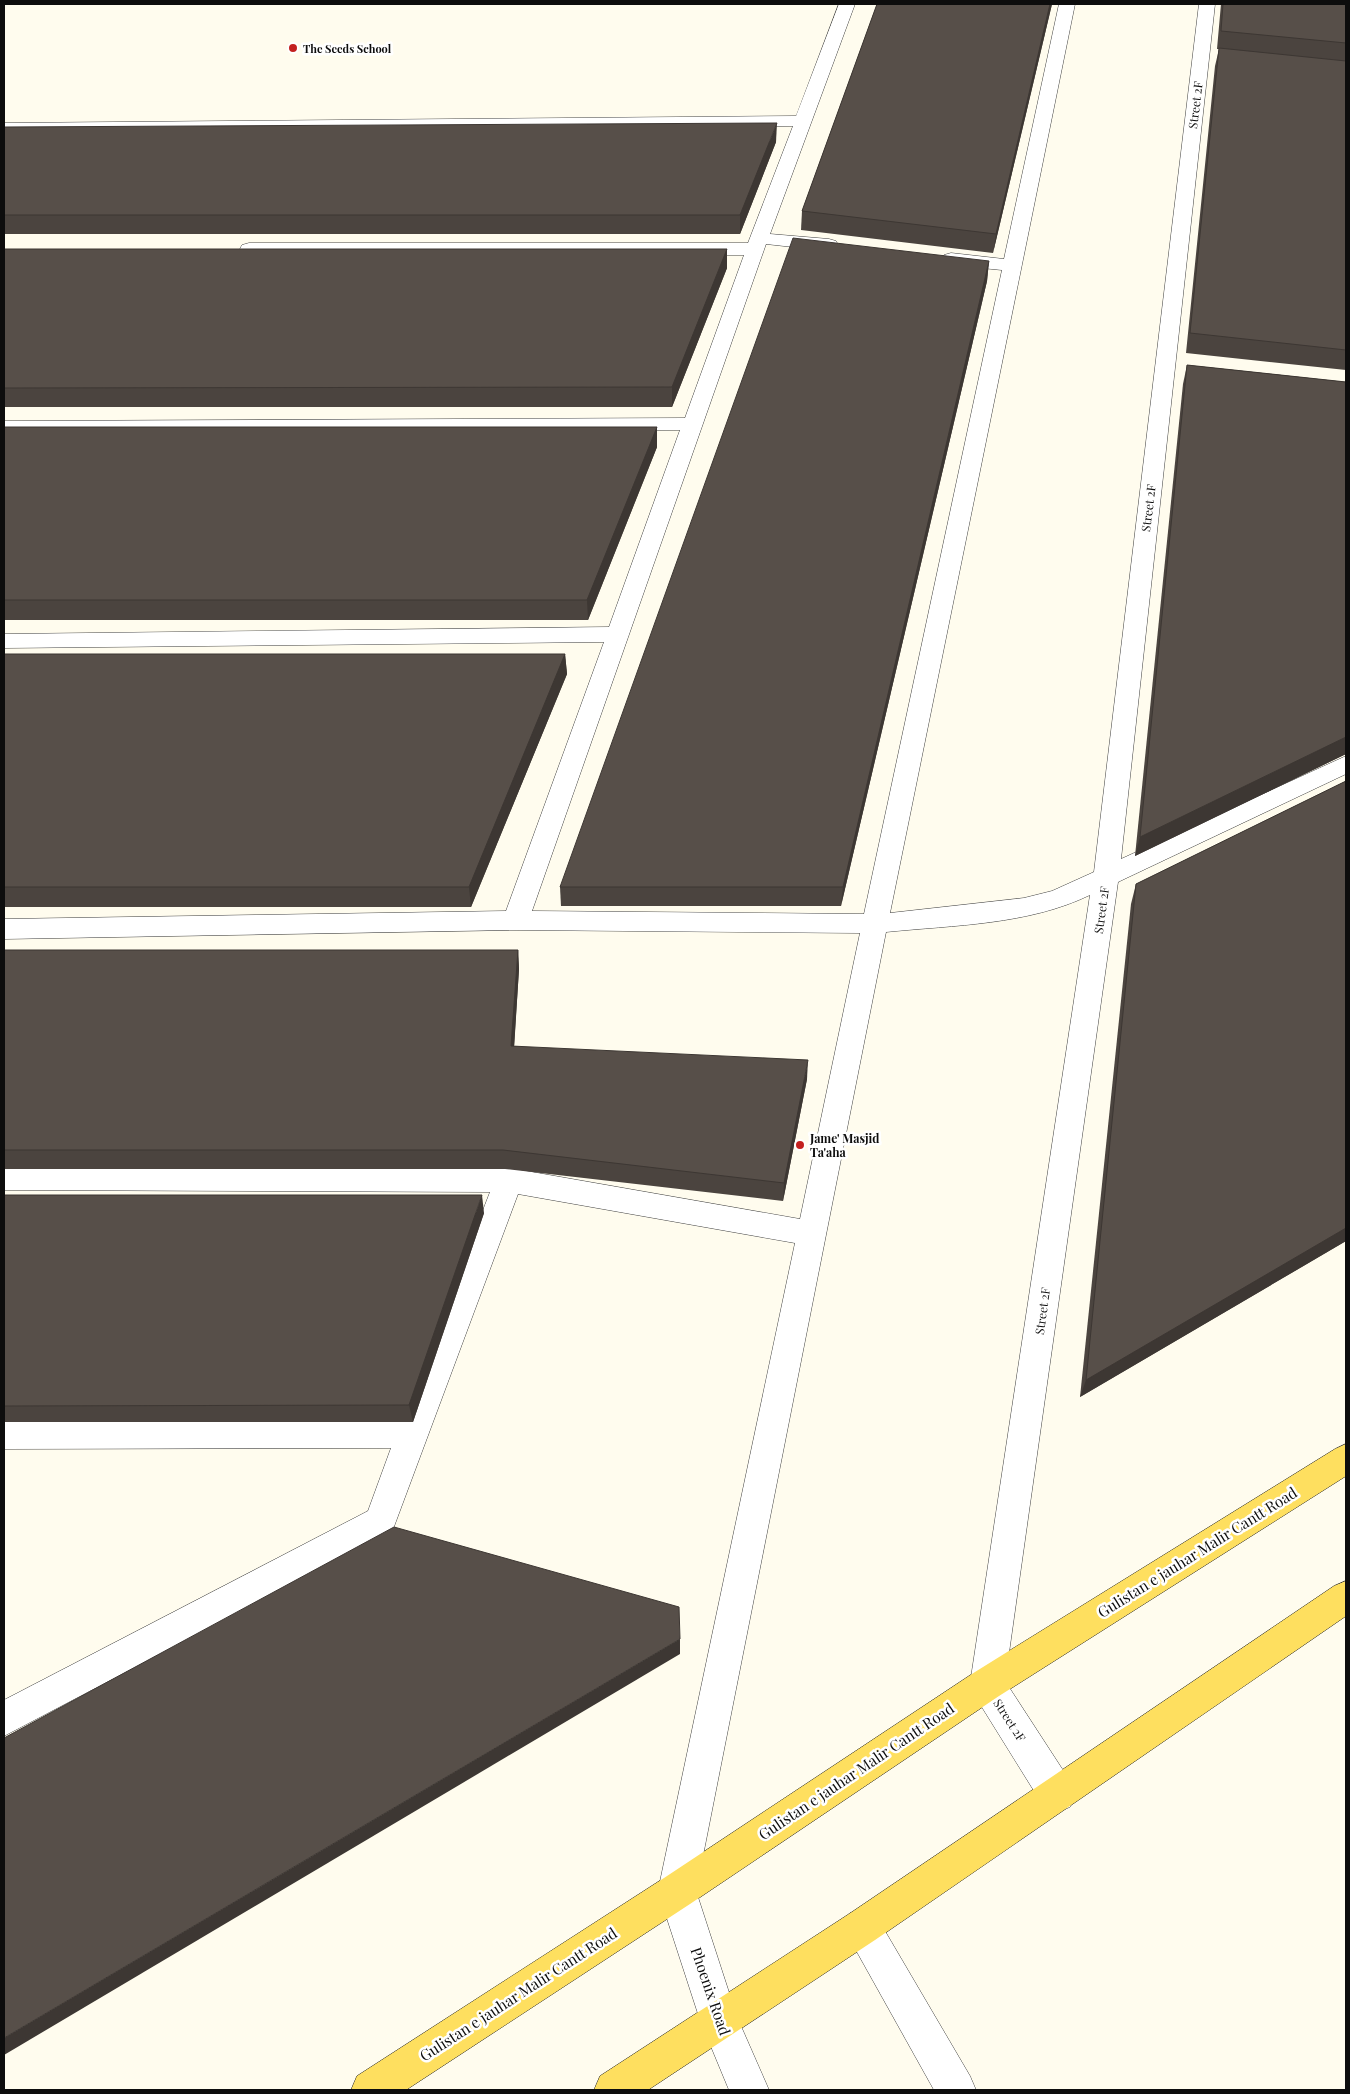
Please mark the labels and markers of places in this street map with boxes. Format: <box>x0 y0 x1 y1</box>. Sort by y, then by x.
place label: The Seeds School <box>303 41 392 56</box>
marker: The Seeds School <box>287 42 299 54</box>
place label: Jame' Masjid Ta'aha <box>809 1130 880 1160</box>
marker: Jame' Masjid Ta'aha <box>794 1139 806 1151</box>

